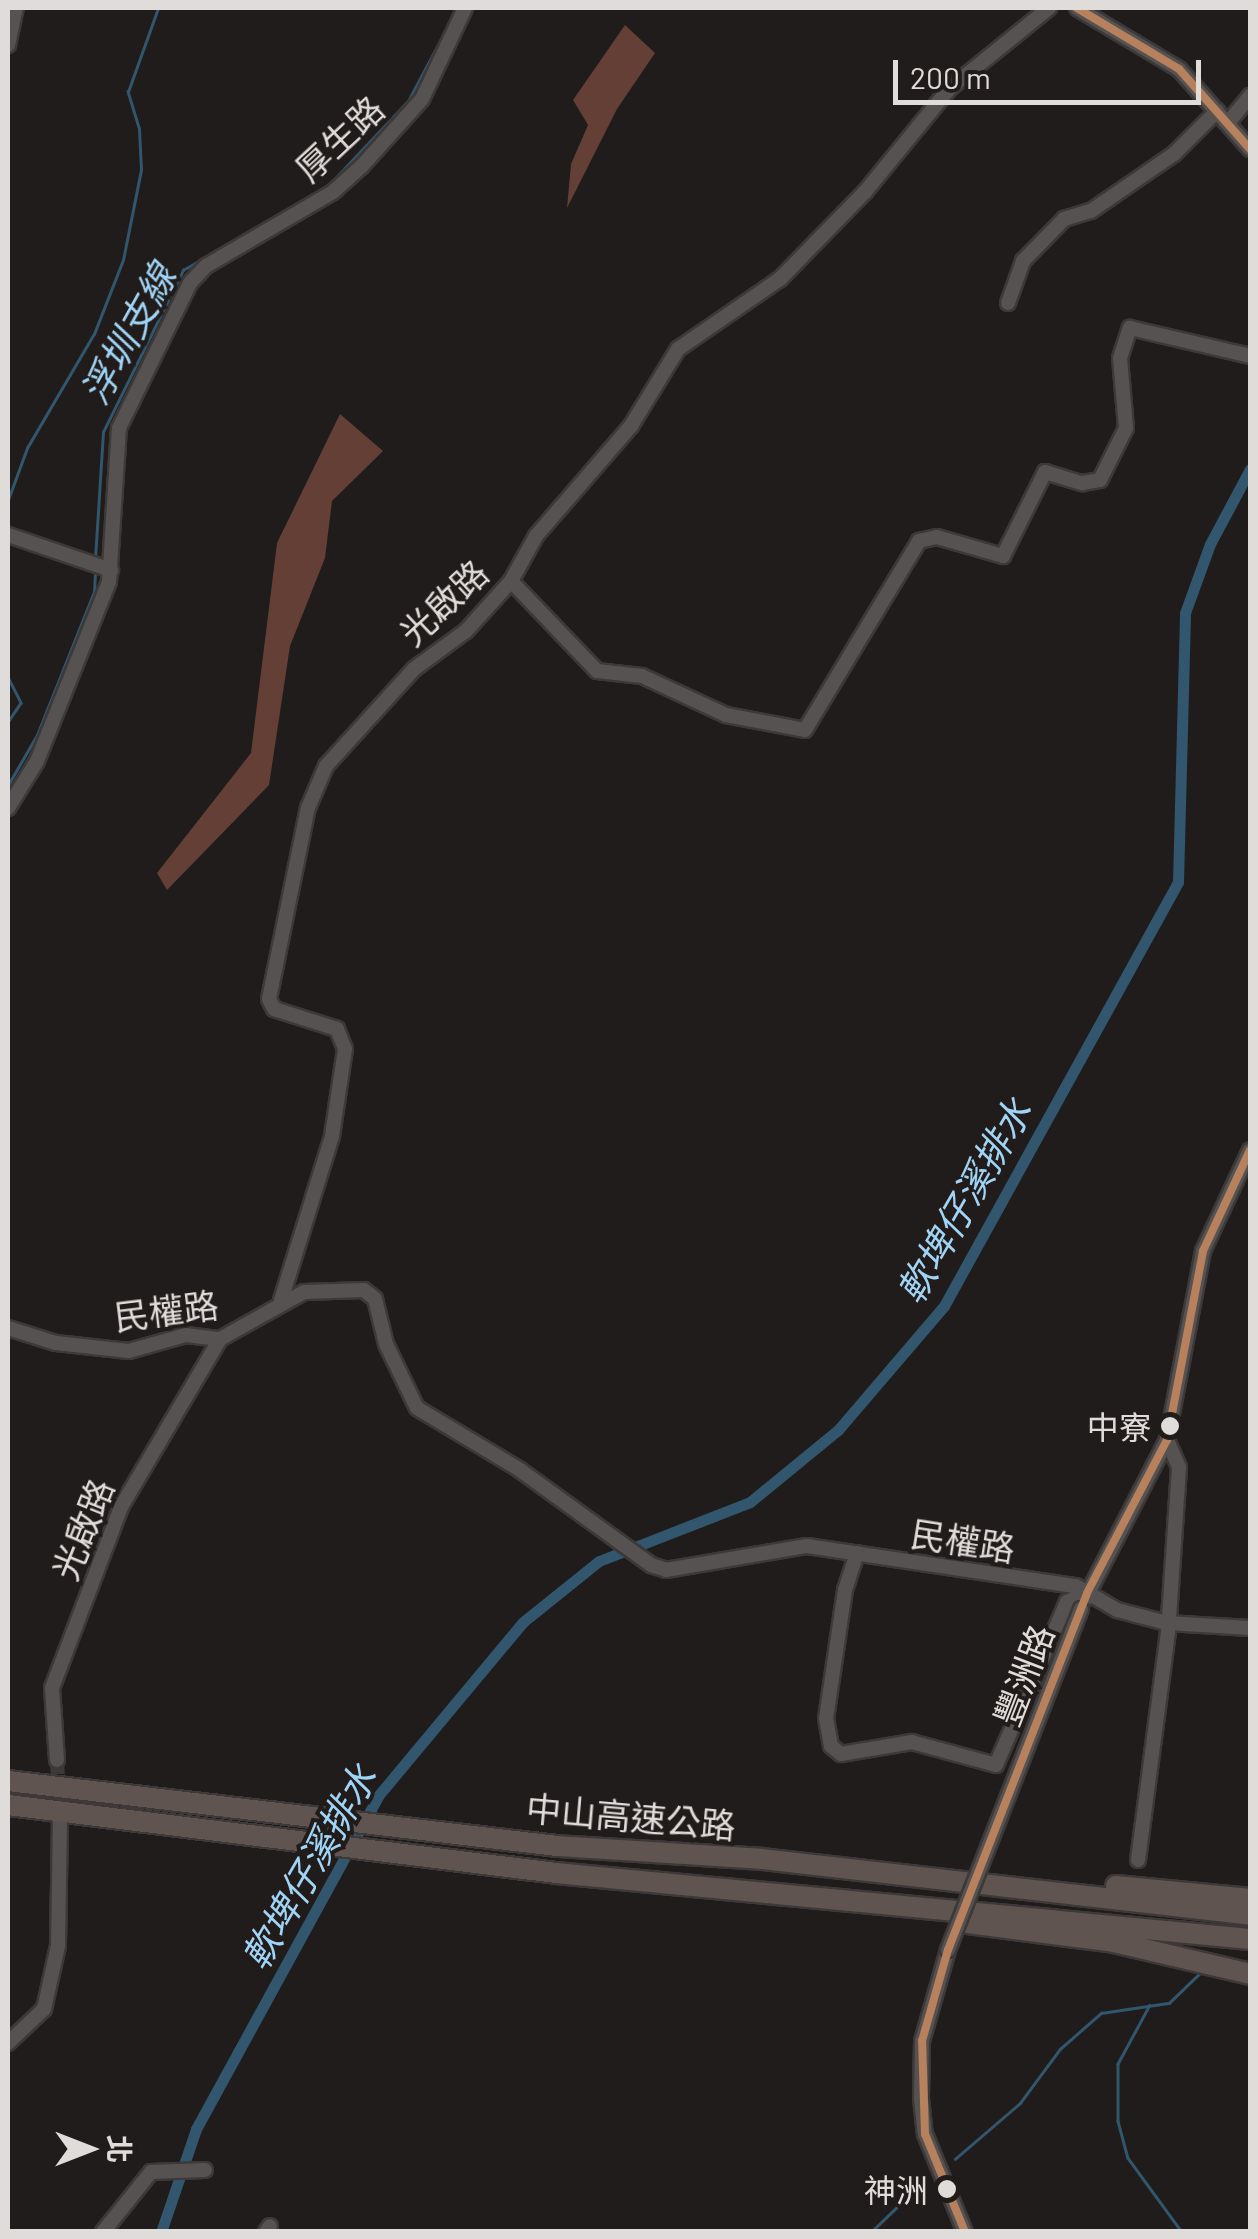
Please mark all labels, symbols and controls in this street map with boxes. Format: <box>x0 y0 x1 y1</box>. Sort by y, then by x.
scale bar <box>898 40 1206 102</box>
text: 200 m <box>910 59 991 95</box>
street label: 厚生路 <box>286 87 392 189</box>
water label: 浮圳支線 <box>71 256 185 412</box>
street label: 光啟路 <box>390 551 496 653</box>
water label: 軟埤仔溪排水 <box>887 1091 1041 1311</box>
street label: 民權路 <box>111 1283 221 1337</box>
place label: 中寮 <box>1087 1407 1151 1445</box>
marker: 中寮 <box>1160 1416 1180 1436</box>
street label: 光啟路 <box>43 1472 121 1586</box>
street label: 民權路 <box>908 1511 1018 1569</box>
street label: 豐洲路 <box>985 1618 1061 1732</box>
water label: 軟埤仔溪排水 <box>232 1757 386 1977</box>
street label: 中山高速公路 <box>525 1786 737 1846</box>
north arrow <box>40 2099 140 2199</box>
text: 北 <box>103 2135 137 2163</box>
place label: 神洲 <box>864 2170 928 2208</box>
marker: 神洲 <box>937 2179 957 2199</box>

